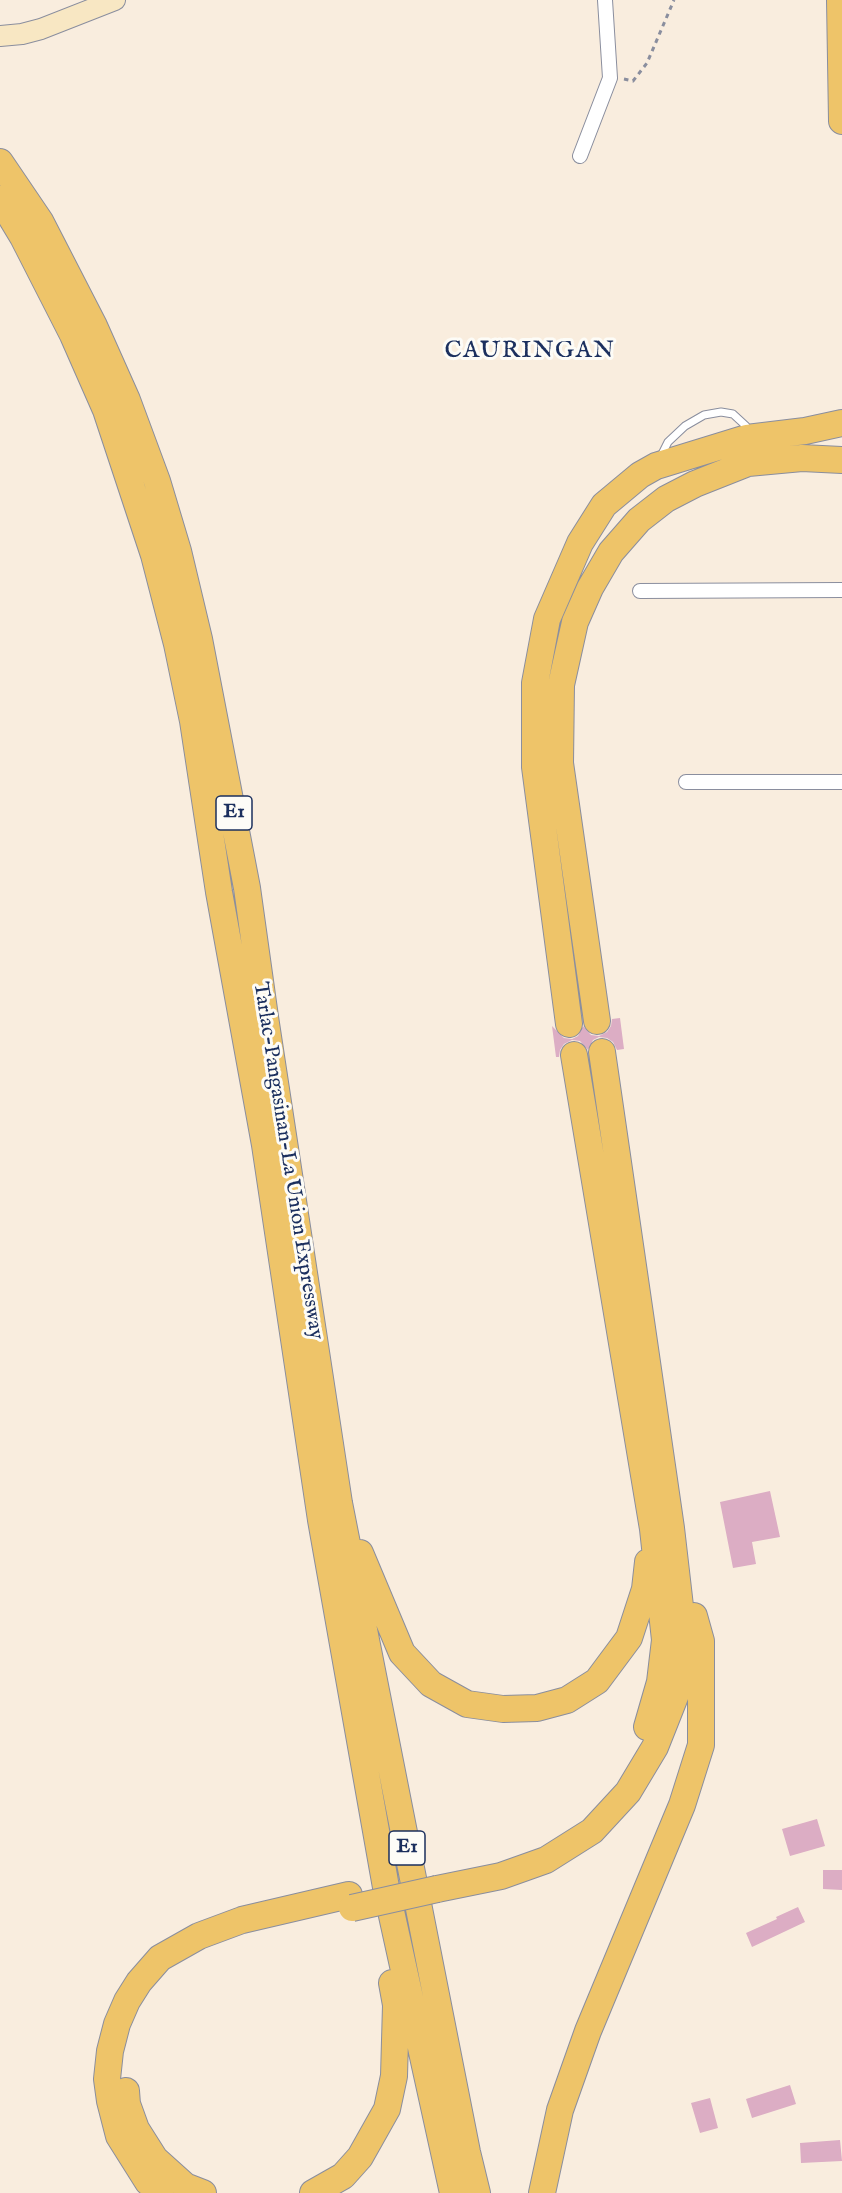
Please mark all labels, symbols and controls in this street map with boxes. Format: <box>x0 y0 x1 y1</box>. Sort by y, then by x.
district label: CAURINGAN <box>445 338 615 366</box>
road number: E1 <box>216 796 252 830</box>
street label: Tarlac-Pangasinan-La Union Expressway <box>246 980 328 1342</box>
road number: E1 <box>389 1831 425 1865</box>

